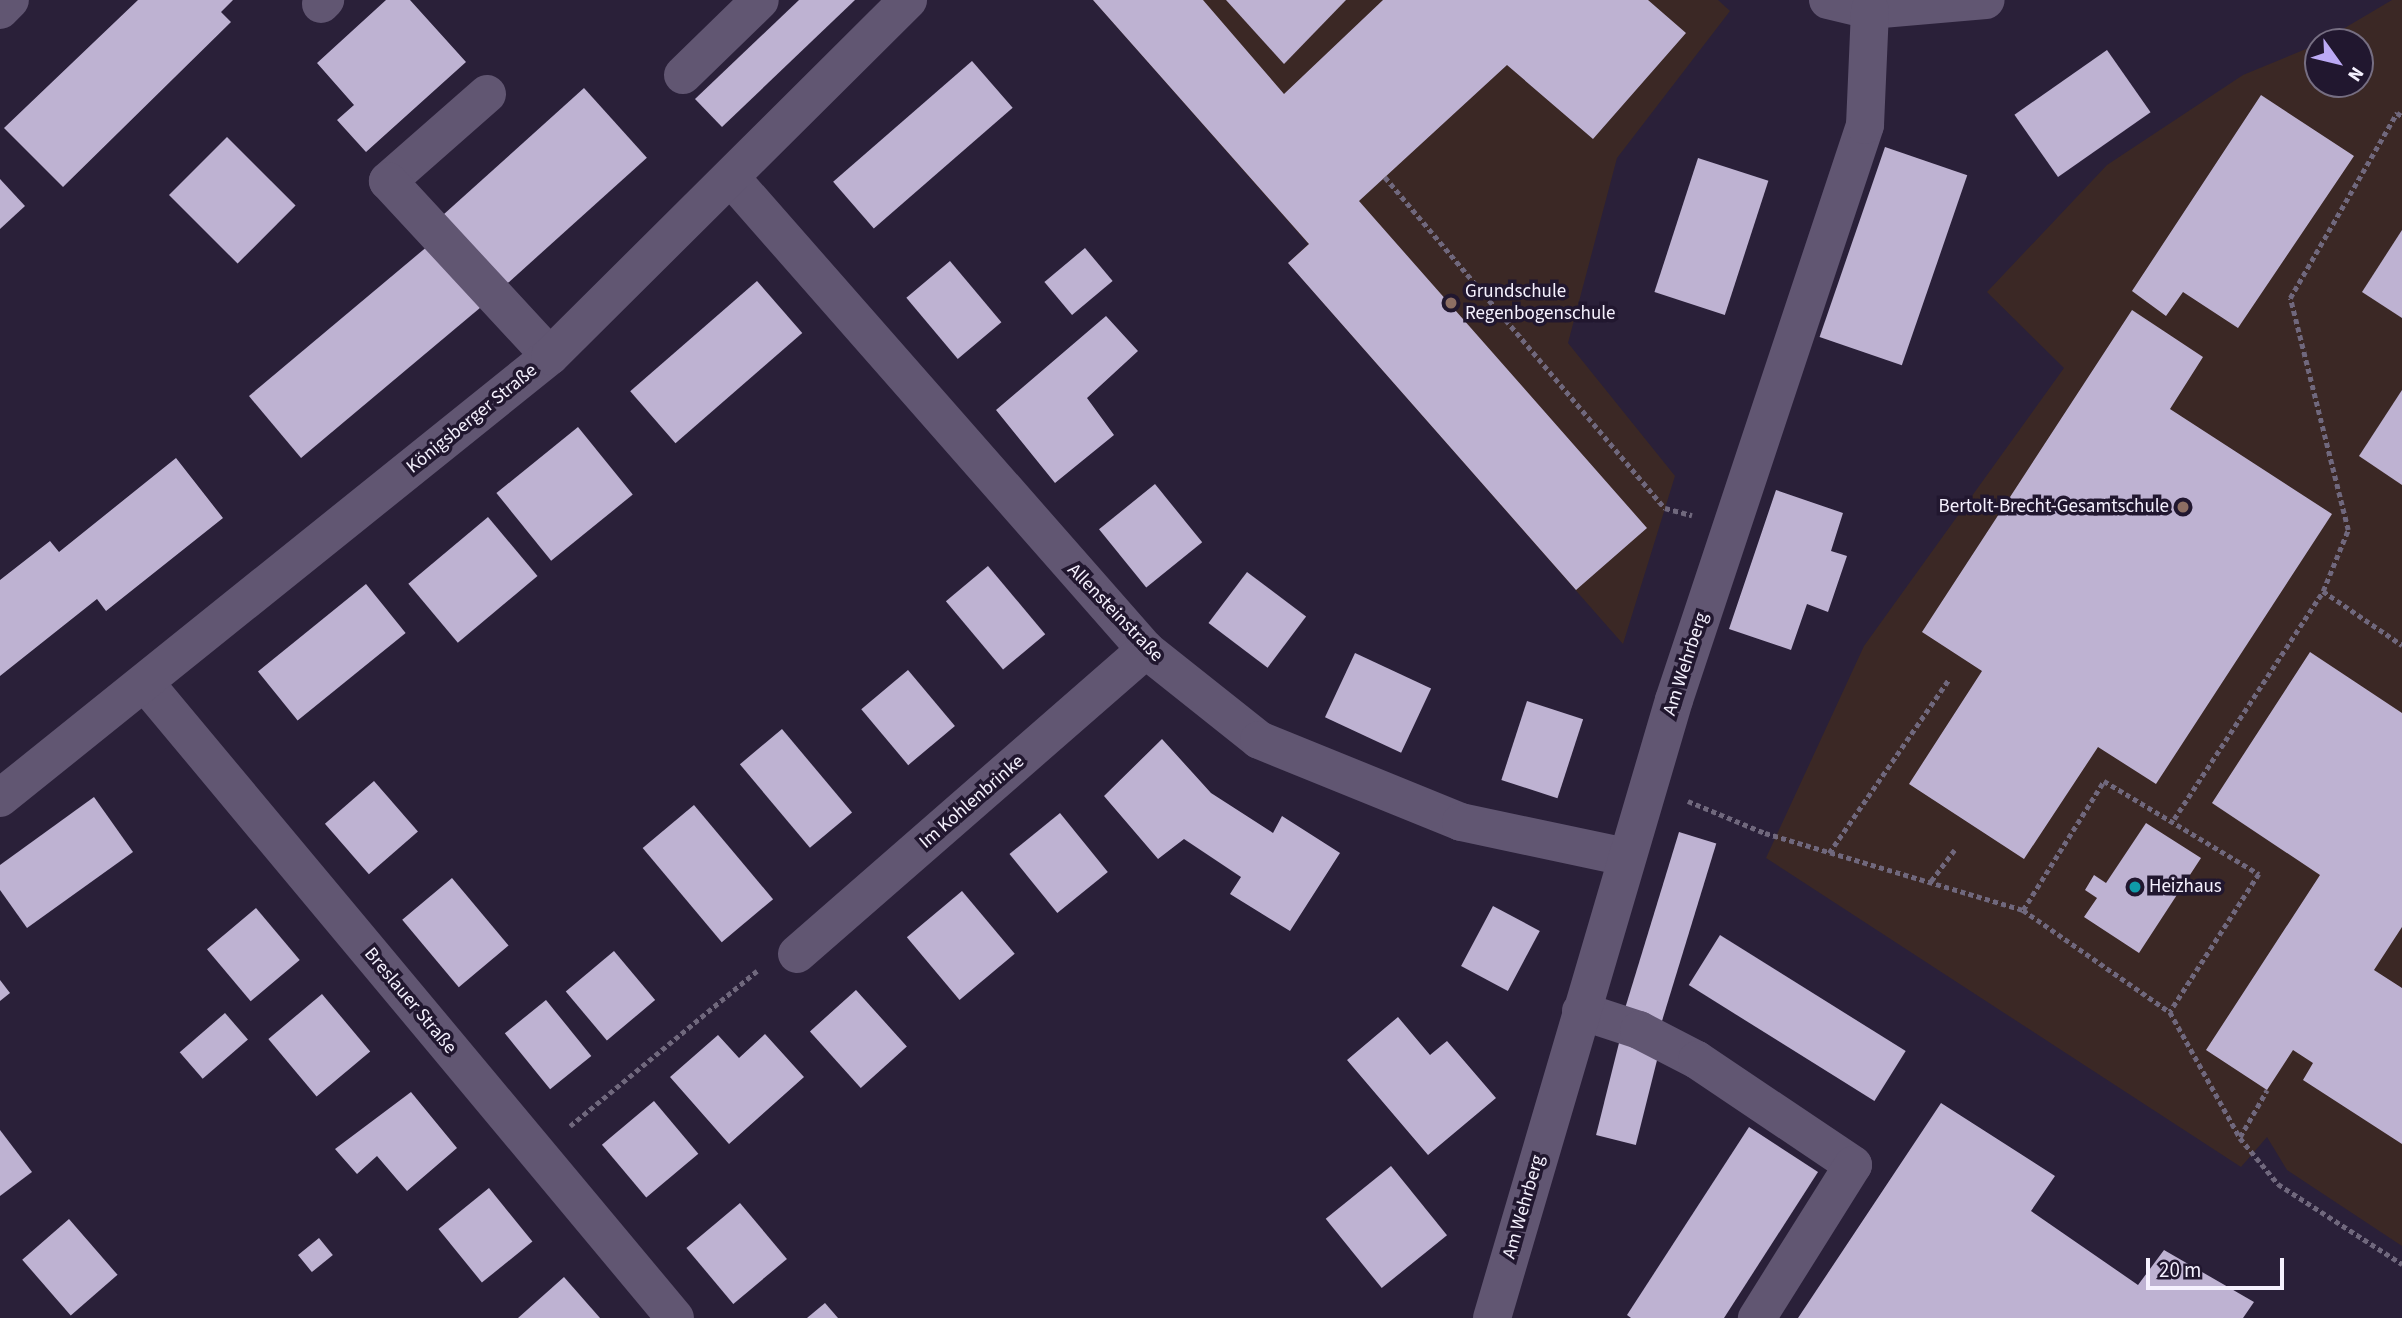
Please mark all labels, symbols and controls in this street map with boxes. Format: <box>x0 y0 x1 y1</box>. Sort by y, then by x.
north arrow <box>2304 28 2374 98</box>
text: N <box>2340 61 2370 87</box>
place label: Grundschule Regenbogenschule <box>1465 281 1615 325</box>
marker: Grundschule Regenbogenschule <box>1443 295 1459 311</box>
street label: Königsberger Straße <box>402 359 542 479</box>
place label: Bertolt-Brecht-Gesamtschule <box>1939 496 2169 518</box>
marker: Bertolt-Brecht-Gesamtschule <box>2175 499 2191 515</box>
street label: Allensteinstraße <box>1062 559 1168 667</box>
street label: Am Wehrberg <box>1659 610 1713 718</box>
street label: Im Kohlenbrinke <box>915 750 1029 854</box>
place label: Heizhaus <box>2149 876 2222 898</box>
marker: Heizhaus <box>2127 879 2143 895</box>
street label: Breslauer Straße <box>359 943 461 1059</box>
street label: Am Wehrberg <box>1498 1152 1550 1262</box>
scale bar <box>2150 1244 2288 1288</box>
text: 20 m <box>2159 1255 2201 1285</box>

